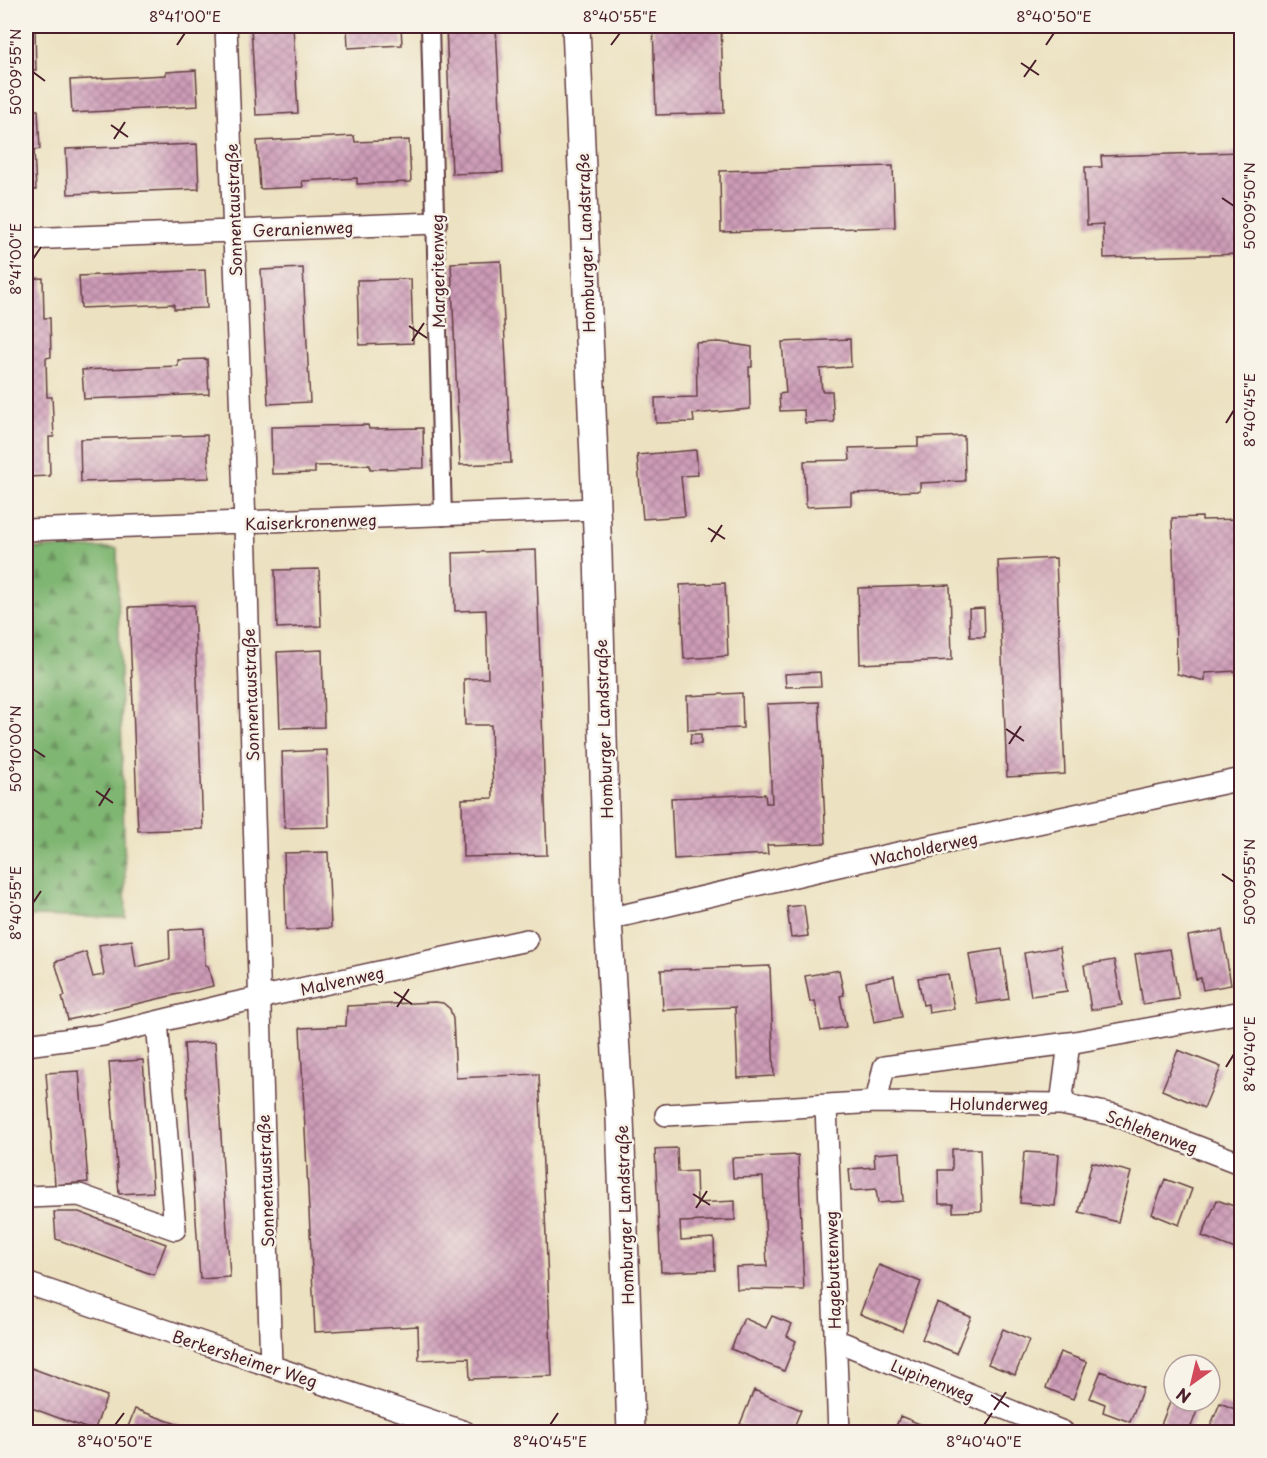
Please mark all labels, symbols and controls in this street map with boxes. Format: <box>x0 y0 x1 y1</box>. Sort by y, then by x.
text: 8°41'00"E <box>149 4 221 27</box>
text: 8°40'55"E <box>583 4 657 27</box>
text: 8°40'50"E <box>1016 4 1092 27</box>
text: 50°09'55"N <box>3 28 26 116</box>
street label: Sonnentaustraße <box>219 143 247 277</box>
street label: Homburger Landstraße <box>570 153 600 333</box>
text: 50°09'50"N <box>1237 162 1260 250</box>
street label: Geranienweg <box>252 214 354 242</box>
street label: Margeritenweg <box>424 214 450 328</box>
text: 8°41'00"E <box>3 223 26 295</box>
text: 8°40'45"E <box>1237 373 1260 447</box>
street label: Kaiserkronenweg <box>245 507 377 535</box>
street label: Sonnentaustraße <box>236 628 264 762</box>
street label: Homburger Landstraße <box>588 639 618 819</box>
text: 50°10'00"N <box>3 705 26 793</box>
street label: Wacholderweg <box>868 825 980 871</box>
text: 50°09'55"N <box>1237 838 1260 926</box>
text: 8°40'55"E <box>3 866 26 940</box>
street label: Malvenweg <box>298 959 386 1001</box>
text: 8°40'40"E <box>1237 1016 1260 1092</box>
street label: Holunderweg <box>950 1091 1048 1115</box>
street label: Schlehenweg <box>1103 1103 1201 1159</box>
street label: Sonnentaustraße <box>251 1114 279 1248</box>
street label: Homburger Landstraße <box>609 1125 639 1305</box>
street label: Hagebuttenweg <box>818 1210 846 1330</box>
street label: Berkersheimer Weg <box>169 1323 321 1393</box>
street label: Lupinenweg <box>887 1352 979 1408</box>
north arrow <box>1162 1353 1222 1413</box>
text: N <box>1171 1383 1195 1410</box>
text: 8°40'50"E <box>77 1429 153 1452</box>
text: 8°40'45"E <box>513 1429 587 1452</box>
text: 8°40'40"E <box>946 1429 1022 1452</box>

